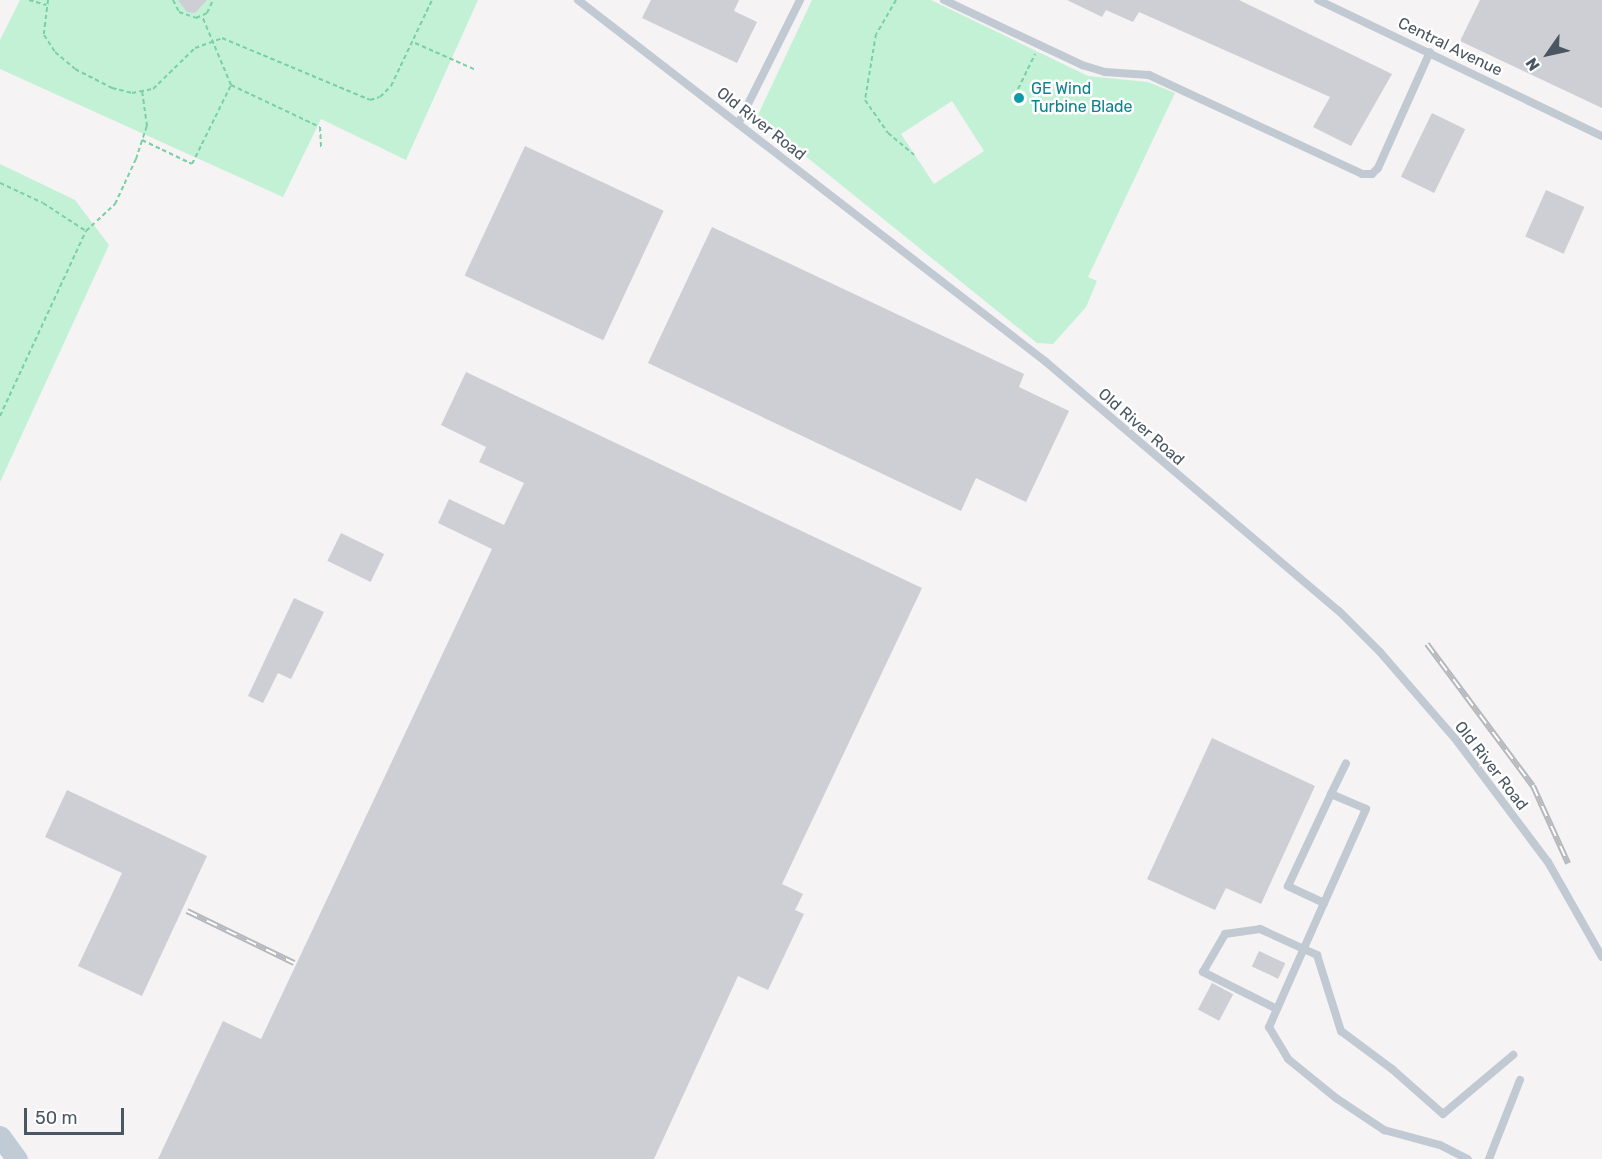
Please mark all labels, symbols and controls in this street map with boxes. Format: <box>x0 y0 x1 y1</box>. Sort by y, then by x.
street label: Central Avenue <box>1395 13 1505 81</box>
north arrow <box>1518 24 1578 84</box>
text: N <box>1522 54 1544 74</box>
place label: GE Wind Turbine Blade <box>1031 79 1133 117</box>
street label: Old River Road <box>713 83 809 165</box>
marker: GE Wind Turbine Blade <box>1012 91 1026 105</box>
street label: Old River Road <box>1094 384 1188 470</box>
street label: Old River Road <box>1450 718 1532 814</box>
scale bar <box>27 1096 128 1134</box>
text: 50 m <box>35 1107 78 1129</box>

